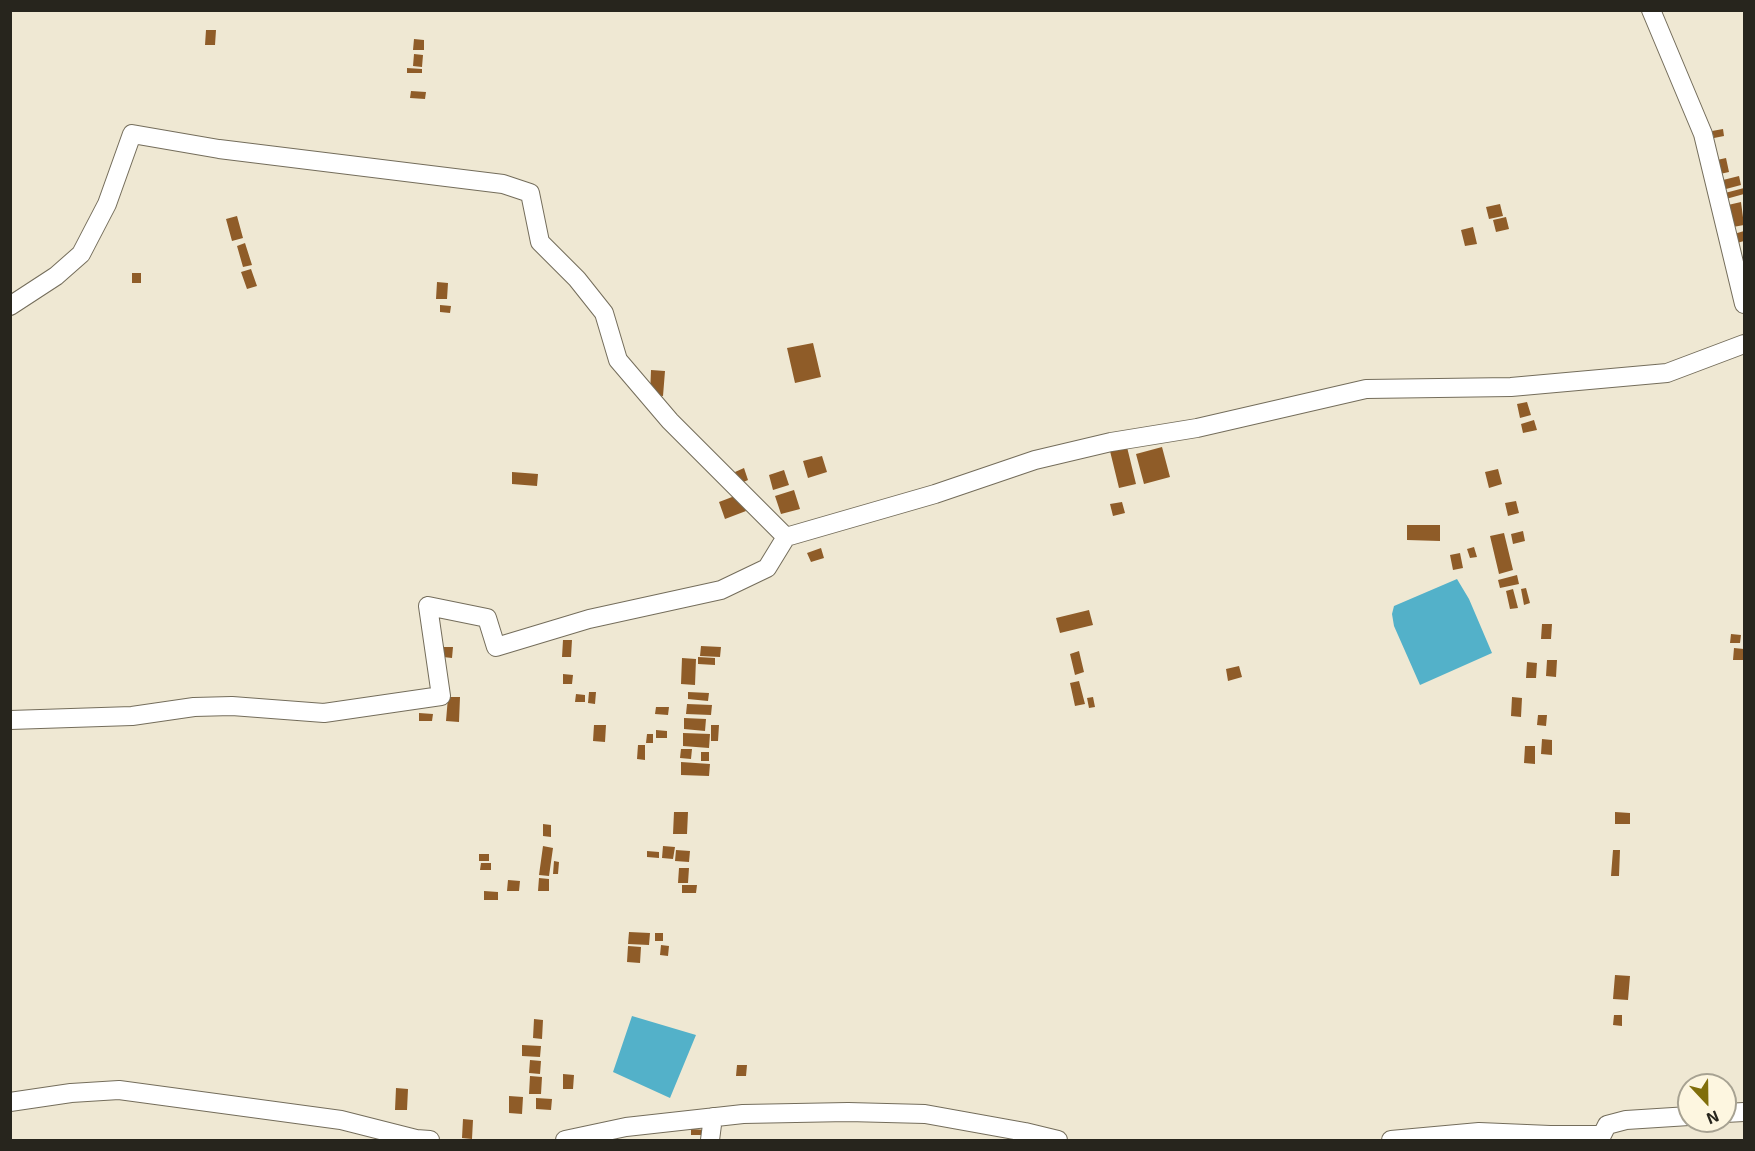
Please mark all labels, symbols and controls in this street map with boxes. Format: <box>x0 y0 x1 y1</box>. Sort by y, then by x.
north arrow <box>1677 1073 1737 1133</box>
text: N <box>1704 1107 1722 1129</box>

